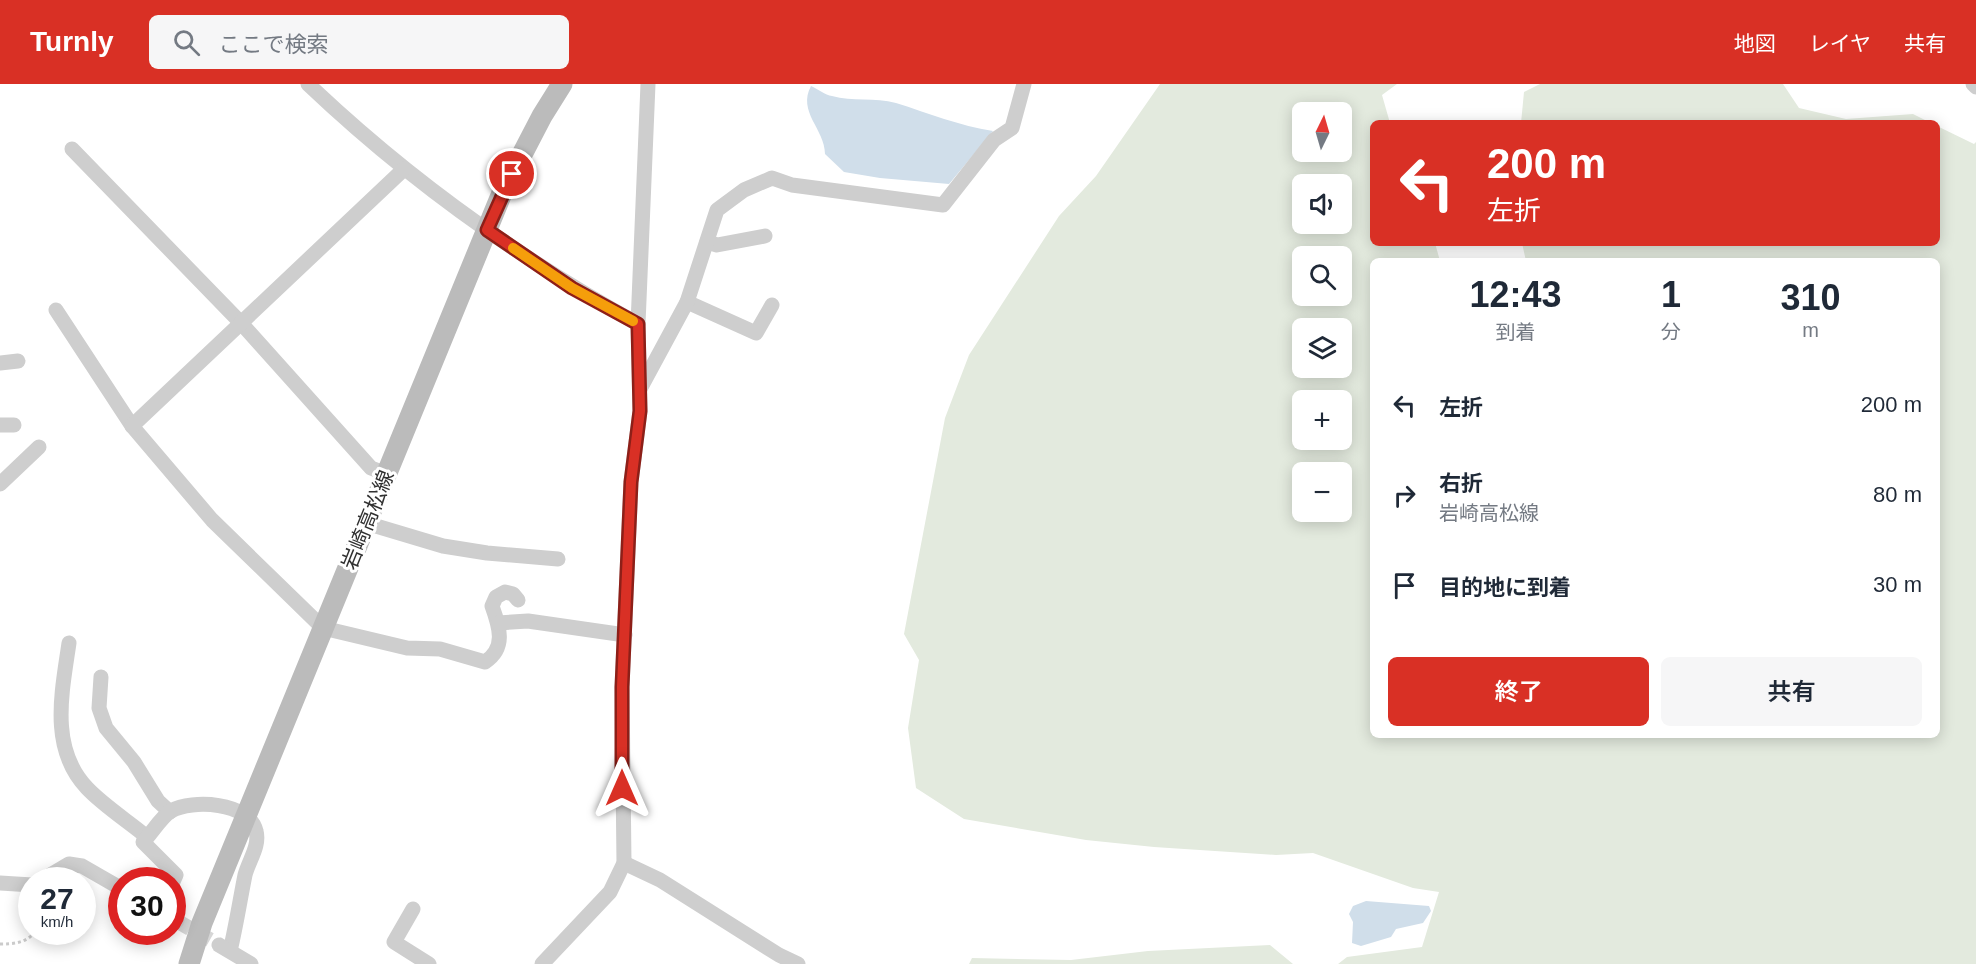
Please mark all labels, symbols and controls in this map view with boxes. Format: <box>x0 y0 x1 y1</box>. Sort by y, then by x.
search box <box>149 15 569 69</box>
text: Turnly <box>30 26 113 57</box>
icon: search <box>170 26 203 59</box>
text: ここで検索 <box>218 32 329 57</box>
text: 地図 <box>1734 32 1776 55</box>
text: レイヤ <box>1809 32 1871 55</box>
text: 共有 <box>1904 32 1946 55</box>
north arrow <box>1292 102 1352 162</box>
map controls <box>1292 102 1352 522</box>
text: 200 m <box>1487 140 1606 187</box>
icon: left <box>1388 144 1466 222</box>
pin <box>486 148 537 199</box>
icon: arrive <box>495 157 528 190</box>
button: sound <box>1292 174 1352 234</box>
text: 左折 <box>1487 196 1541 226</box>
button: search <box>1292 246 1352 306</box>
text: 12:43 <box>1469 274 1562 315</box>
text: 1 <box>1661 274 1681 315</box>
text: 310 <box>1780 277 1841 318</box>
button: layers <box>1292 318 1352 378</box>
text: m <box>1802 319 1819 341</box>
text: 到着 <box>1495 321 1535 343</box>
text: 分 <box>1661 321 1681 343</box>
icon: left <box>1388 389 1421 422</box>
button: + <box>1292 390 1352 450</box>
text: 200 m <box>1861 392 1922 417</box>
text: 左折 <box>1439 395 1483 420</box>
button: − <box>1292 462 1352 522</box>
street label: 岩崎高松線 <box>337 467 398 573</box>
text: 右折 <box>1439 471 1483 496</box>
icon: right <box>1388 479 1421 512</box>
text: 80 m <box>1873 482 1922 507</box>
text: 岩崎高松線 <box>1439 502 1539 524</box>
icon: arrive <box>1388 569 1421 602</box>
text: 30 m <box>1873 572 1922 597</box>
text: 目的地に到着 <box>1439 575 1571 600</box>
button: 終了 <box>1388 657 1649 726</box>
button: 共有 <box>1661 657 1922 726</box>
position arrow <box>590 756 654 820</box>
speed limit sign: 30 <box>108 867 186 945</box>
text: 27 <box>40 882 74 915</box>
text: km/h <box>41 913 73 930</box>

